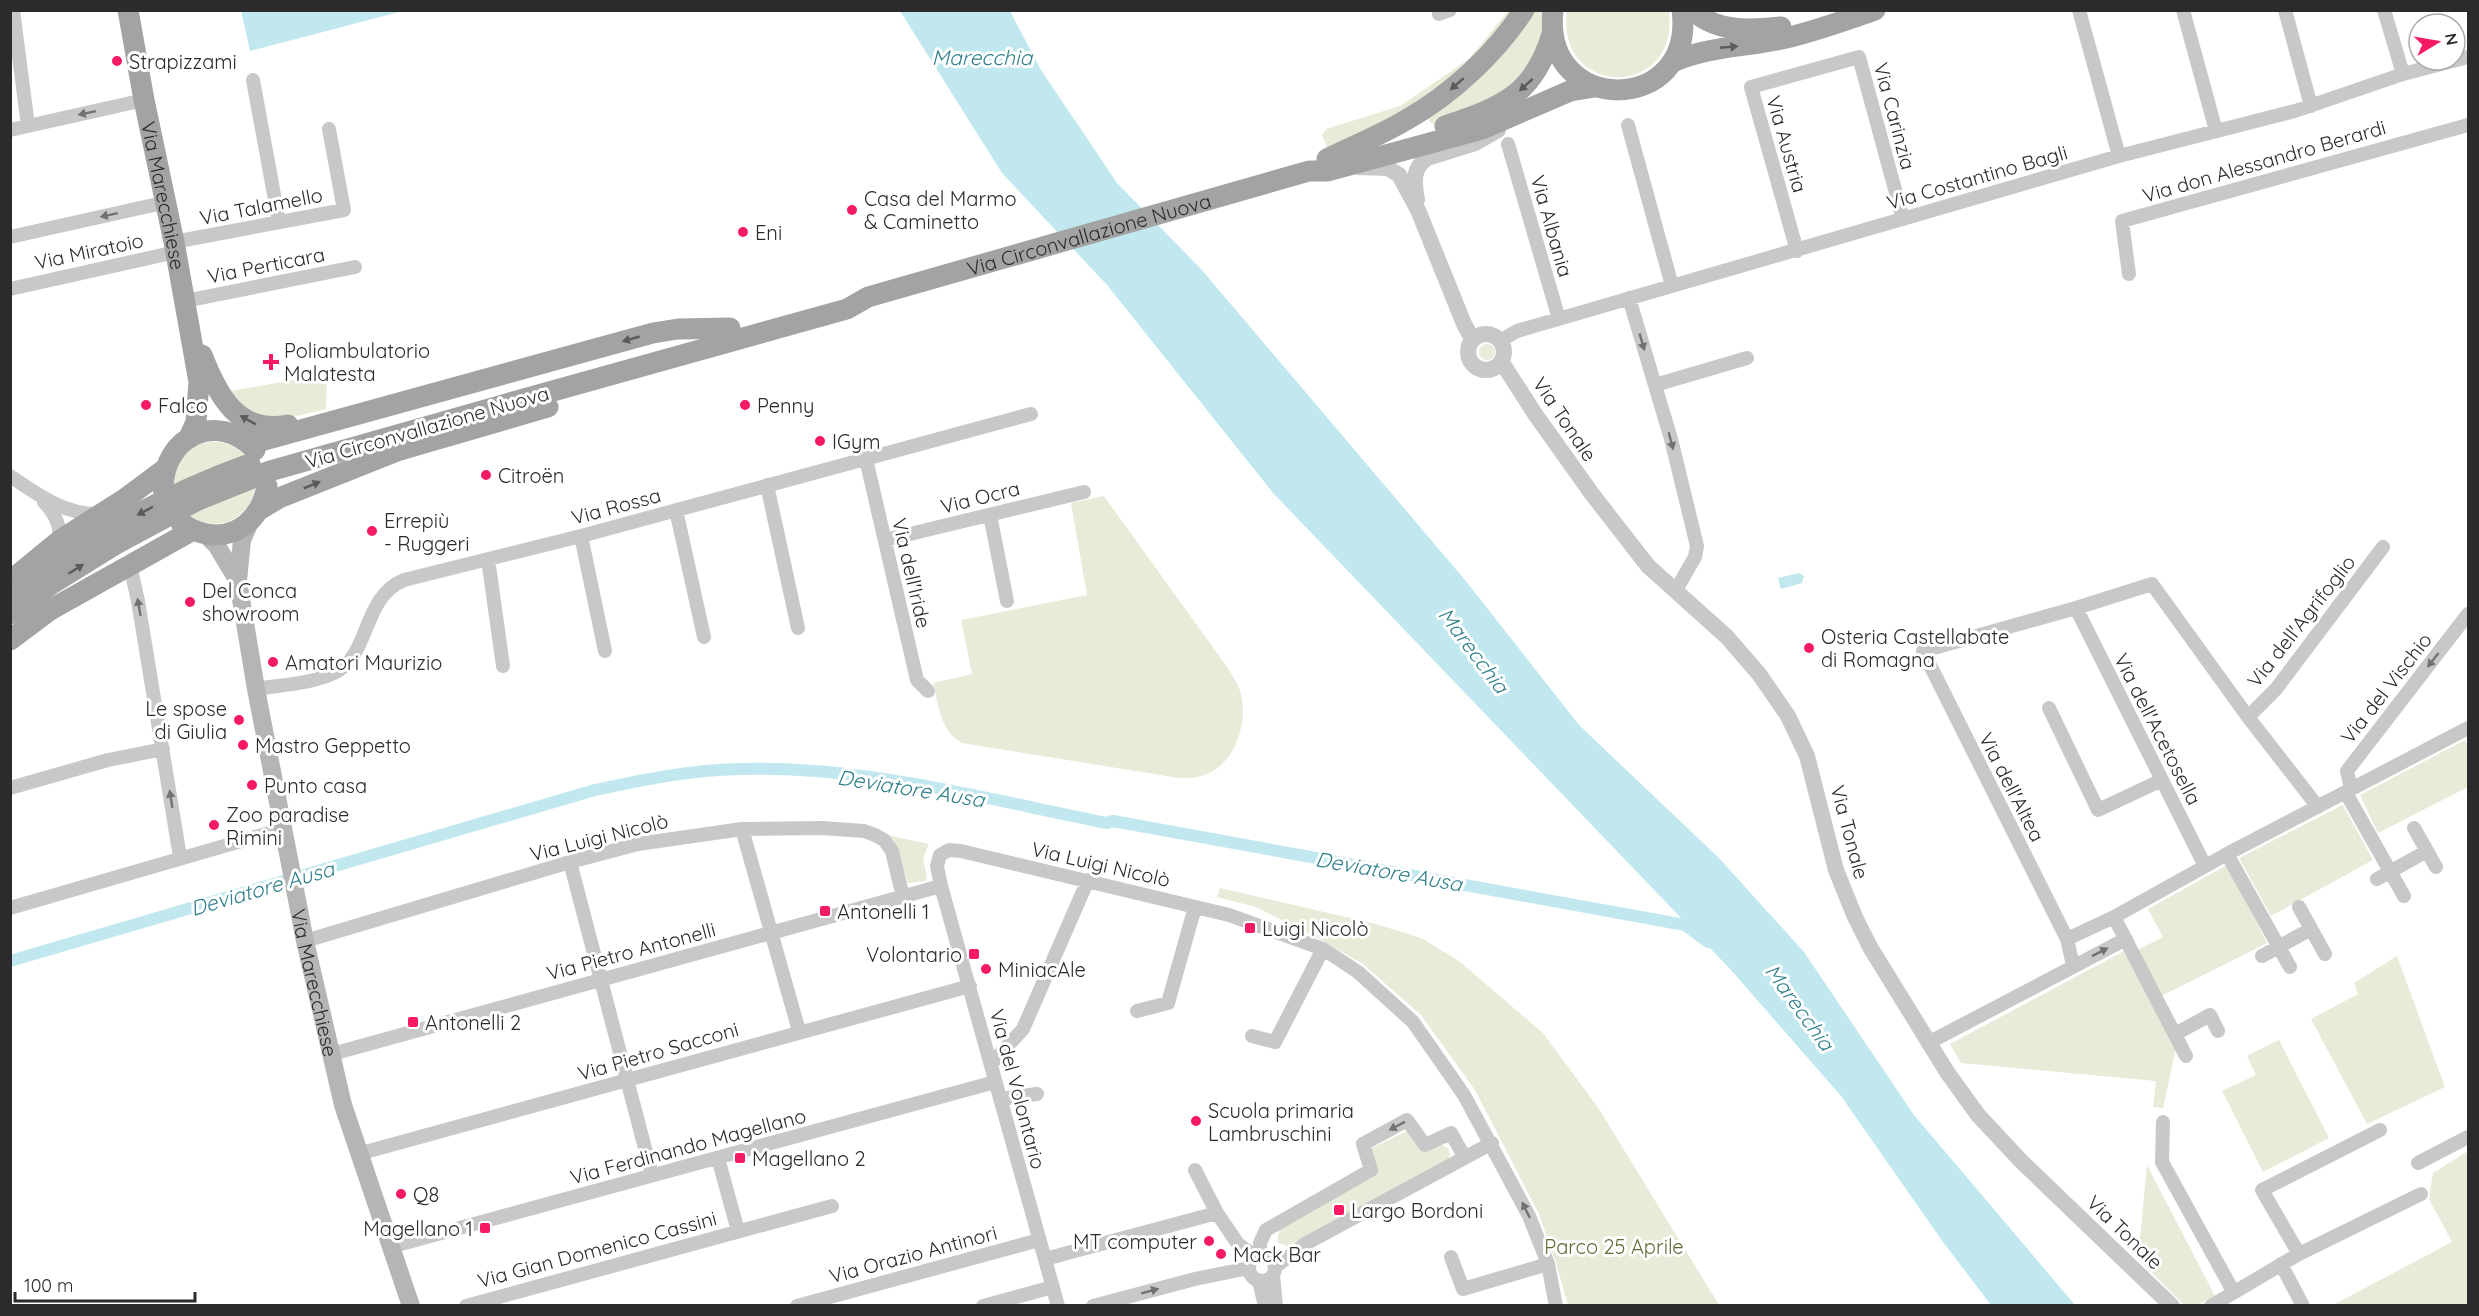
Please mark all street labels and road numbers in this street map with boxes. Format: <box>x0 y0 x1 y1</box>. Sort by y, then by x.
street label: Via Carinzia <box>1869 60 1921 172</box>
street label: Via Austria <box>1761 93 1813 195</box>
street label: Via don Alessandro Berardi <box>2139 114 2389 208</box>
street label: Via Marecchiese <box>136 119 191 272</box>
street label: Via Costantino Bagli <box>1884 139 2070 215</box>
street label: Via Albania <box>1526 172 1578 280</box>
street label: Via Talamello <box>197 182 325 230</box>
street label: Via Circonvallazione Nuova <box>964 187 1214 281</box>
street label: Via Miratoio <box>32 227 146 275</box>
street label: Via Perticara <box>205 241 327 289</box>
street label: Via Tonale <box>1528 372 1602 466</box>
street label: Via Circonvallazione Nuova <box>302 380 552 474</box>
street label: Via Ocra <box>938 475 1022 519</box>
street label: Via Rossa <box>569 482 663 530</box>
street label: Via dell'Iride <box>887 516 937 630</box>
street label: Via dell'Agrifoglio <box>2242 550 2360 692</box>
street label: Via del Vischio <box>2335 628 2437 748</box>
street label: Via dell'Acetosella <box>2109 649 2207 809</box>
street label: Via dell'Altea <box>1974 728 2050 846</box>
street label: Via Tonale <box>1825 782 1875 882</box>
street label: Via Luigi Nicolò <box>527 808 671 866</box>
street label: Via Luigi Nicolò <box>1029 836 1173 892</box>
street label: Via Marecchiese <box>287 907 344 1059</box>
street label: Via Pietro Antonelli <box>544 916 718 986</box>
street label: Via del Volontario <box>985 1006 1051 1172</box>
street label: Via Pietro Sacconi <box>575 1016 741 1086</box>
street label: Via Ferdinando Magellano <box>567 1102 809 1190</box>
street label: Via Tonale <box>2082 1190 2168 1274</box>
street label: Via Gian Domenico Cassini <box>475 1205 719 1293</box>
street label: Via Orazio Antinori <box>826 1220 1000 1288</box>

